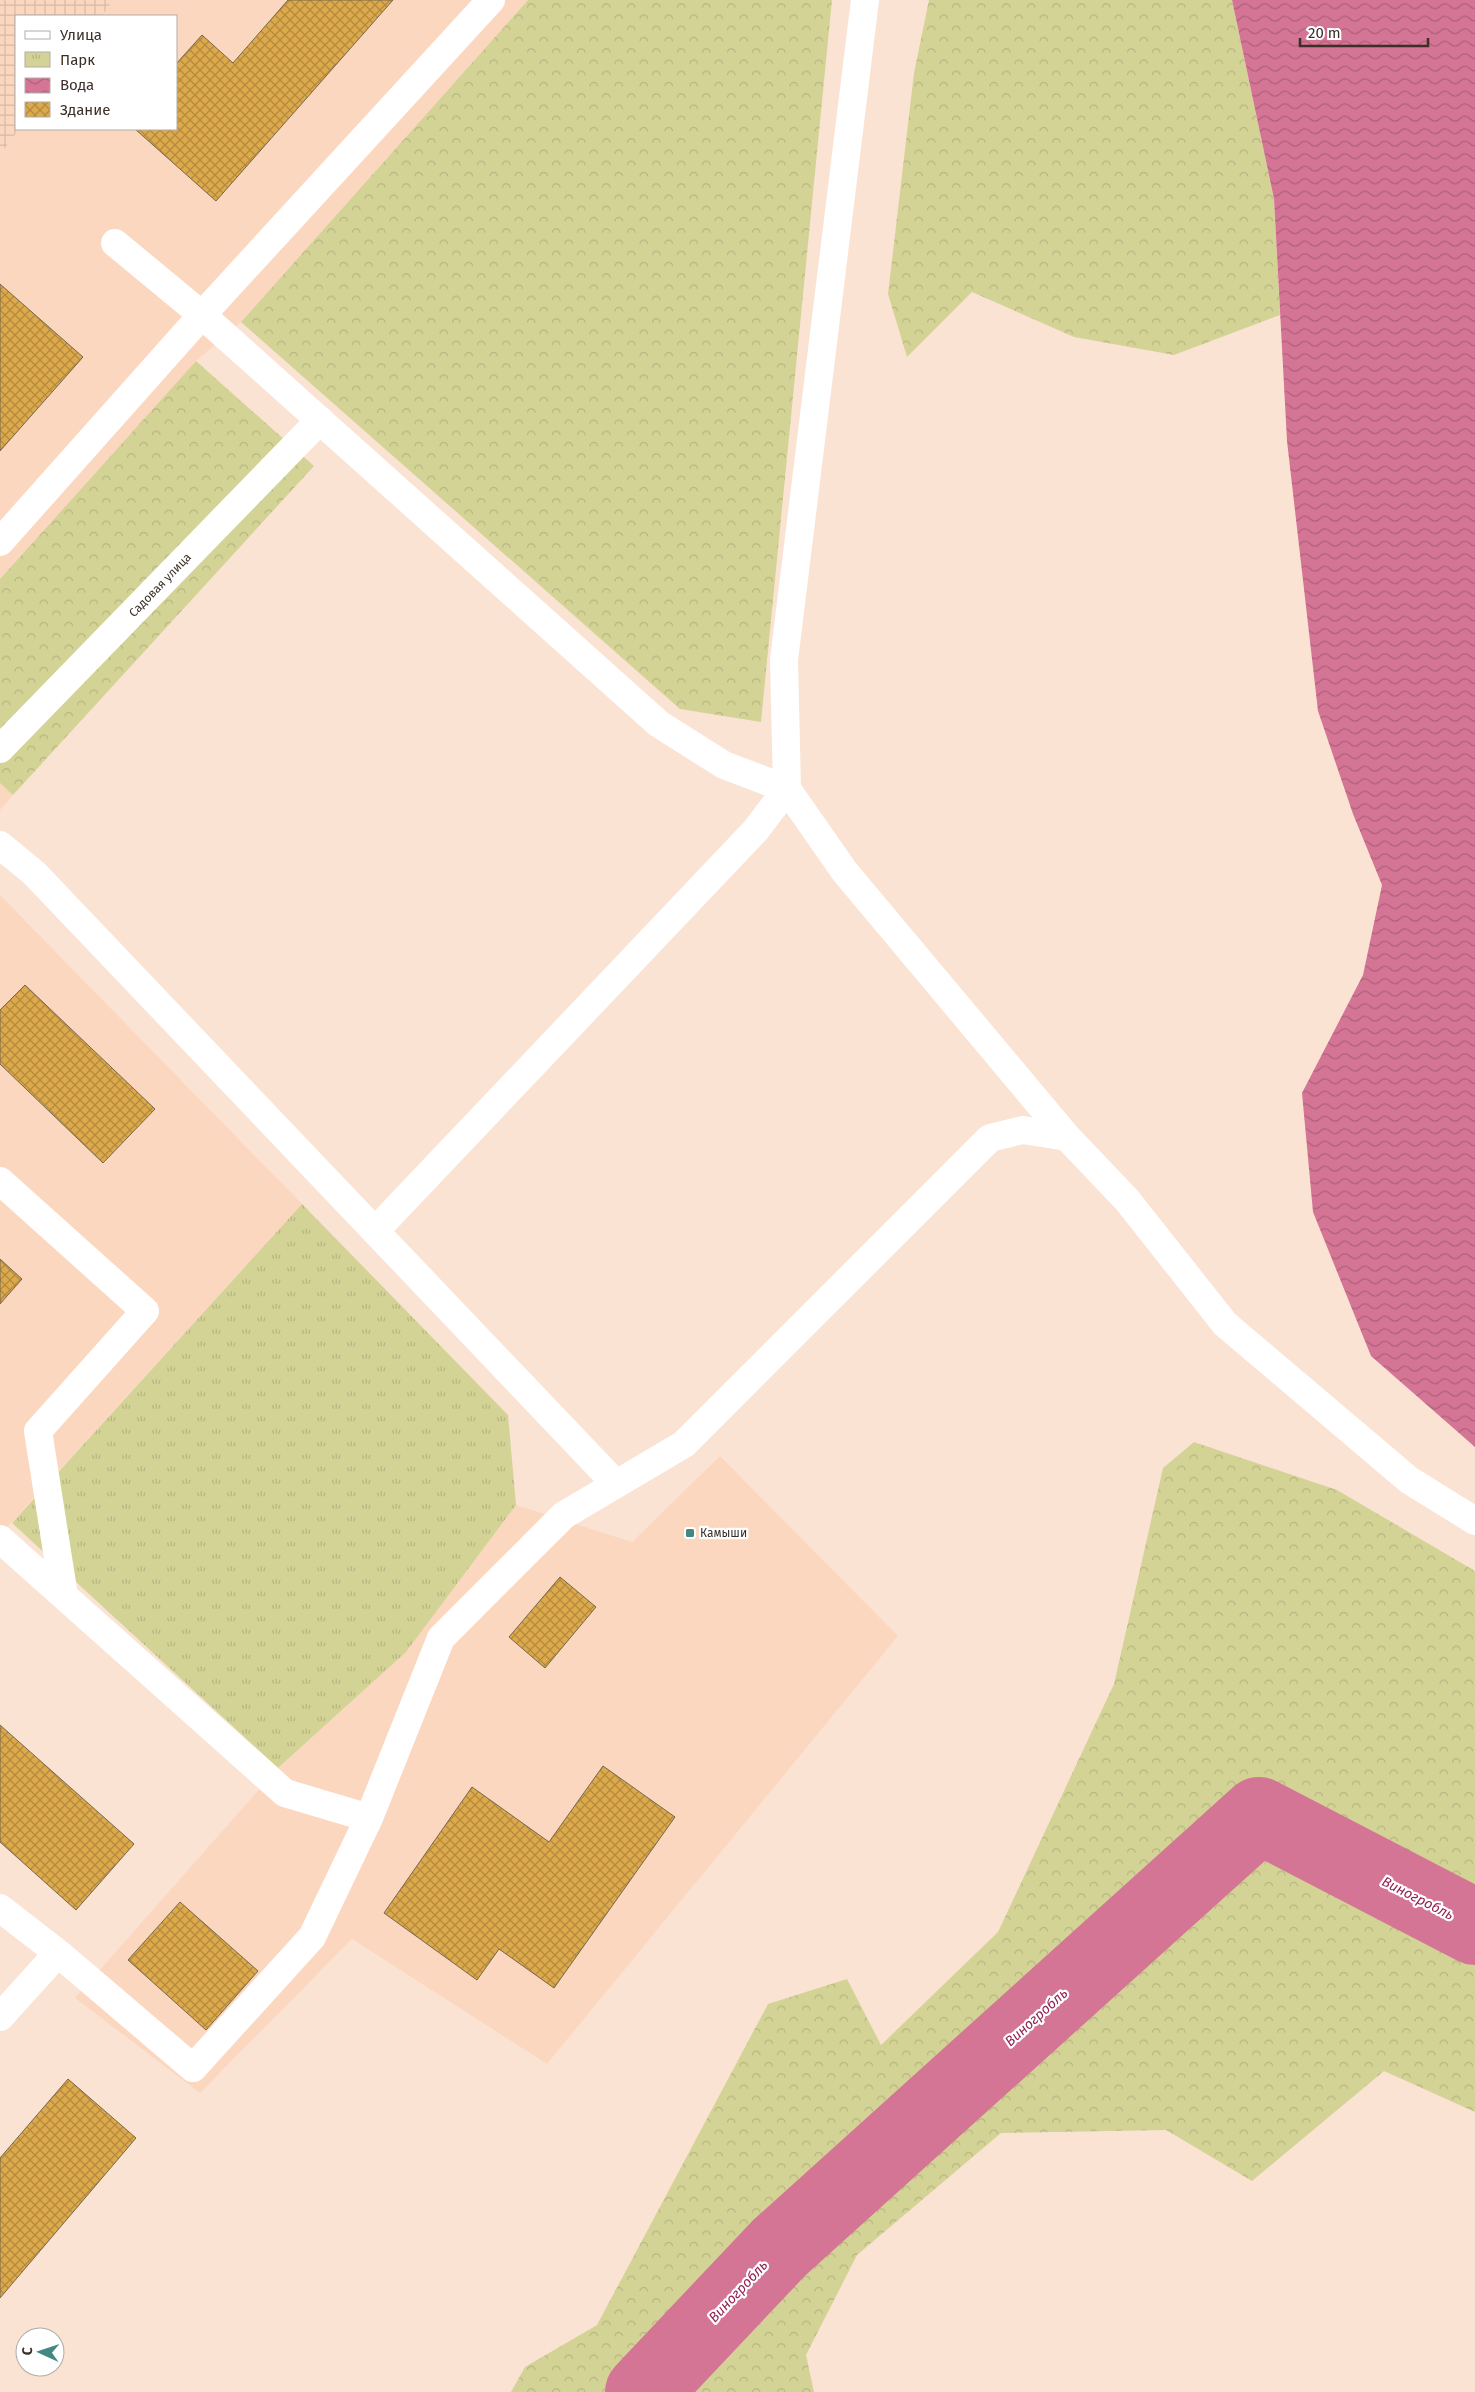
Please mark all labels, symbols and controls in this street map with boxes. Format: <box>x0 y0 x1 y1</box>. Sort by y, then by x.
legend <box>15 15 178 130</box>
scale bar <box>1300 15 1428 47</box>
text: 20 m <box>1308 24 1341 42</box>
text: Улица <box>60 26 102 44</box>
text: Парк <box>60 51 95 69</box>
text: Вода <box>60 76 94 94</box>
text: Здание <box>60 101 110 119</box>
street label: Садовая улица <box>126 550 194 620</box>
place label: Камыши <box>700 1526 747 1540</box>
marker: Камыши <box>684 1527 696 1539</box>
water label: Виногробль <box>1379 1873 1457 1924</box>
water label: Виногробль <box>1001 1985 1071 2050</box>
water label: Виногробль <box>705 2257 771 2326</box>
north arrow <box>15 2327 65 2377</box>
text: С <box>19 2347 36 2356</box>

